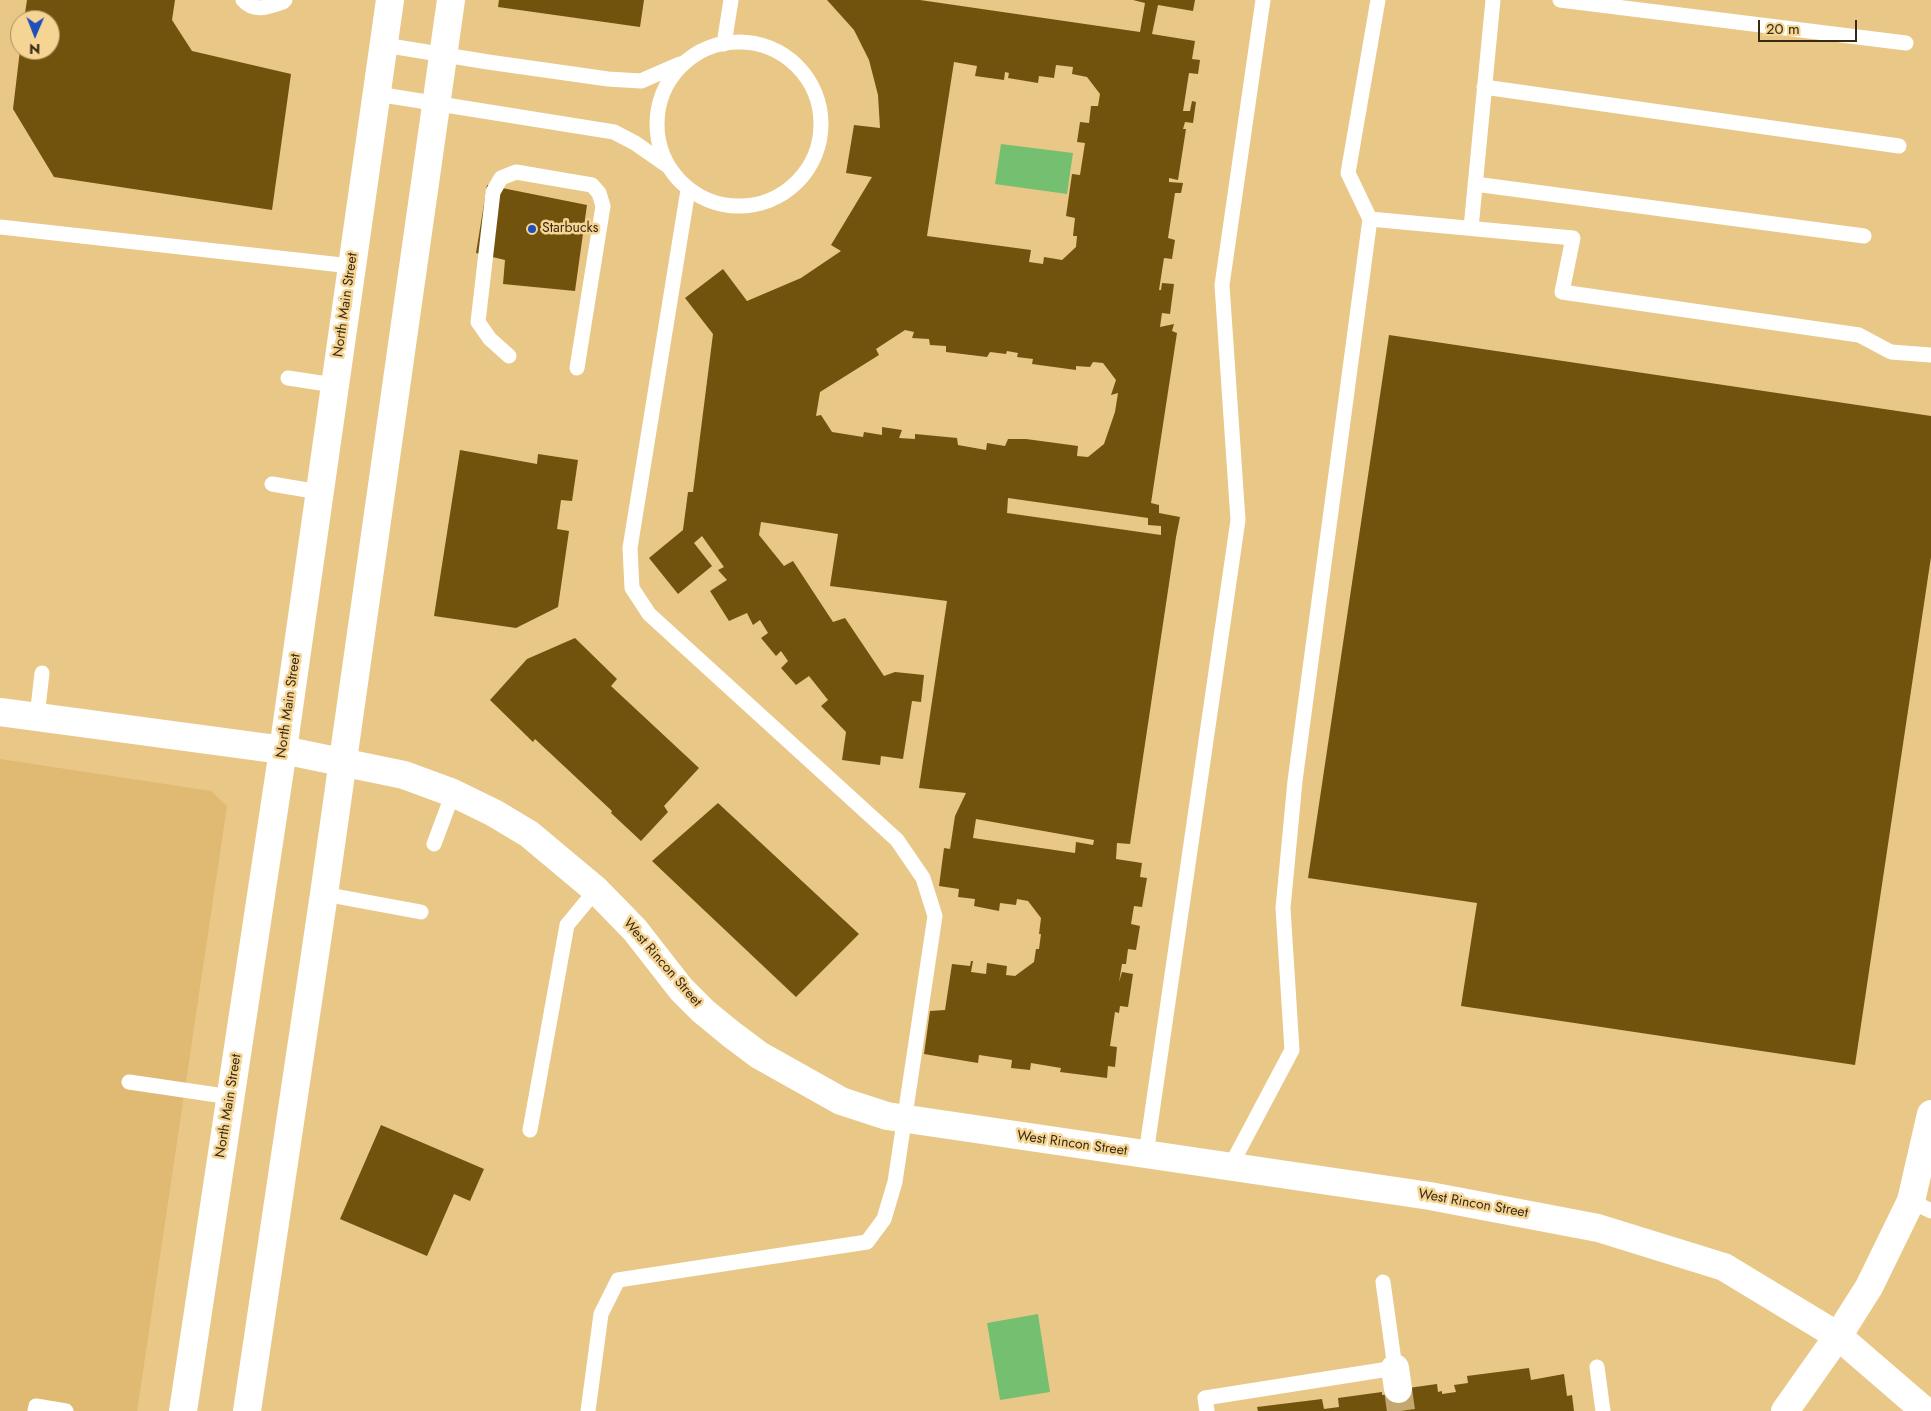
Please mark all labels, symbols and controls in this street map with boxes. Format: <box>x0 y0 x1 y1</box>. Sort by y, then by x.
north arrow <box>10 10 60 60</box>
scale bar <box>1761 10 1860 42</box>
text: 20 m <box>1766 18 1800 40</box>
text: N <box>29 39 40 59</box>
place label: Starbucks <box>542 221 598 237</box>
marker: Starbucks <box>526 223 538 235</box>
street label: North Main Street <box>330 252 362 358</box>
street label: North Main Street <box>273 653 305 759</box>
street label: West Rincon Street <box>619 916 705 1010</box>
street label: North Main Street <box>213 1053 245 1159</box>
street label: West Rincon Street <box>1016 1128 1128 1160</box>
street label: West Rincon Street <box>1417 1186 1529 1222</box>

